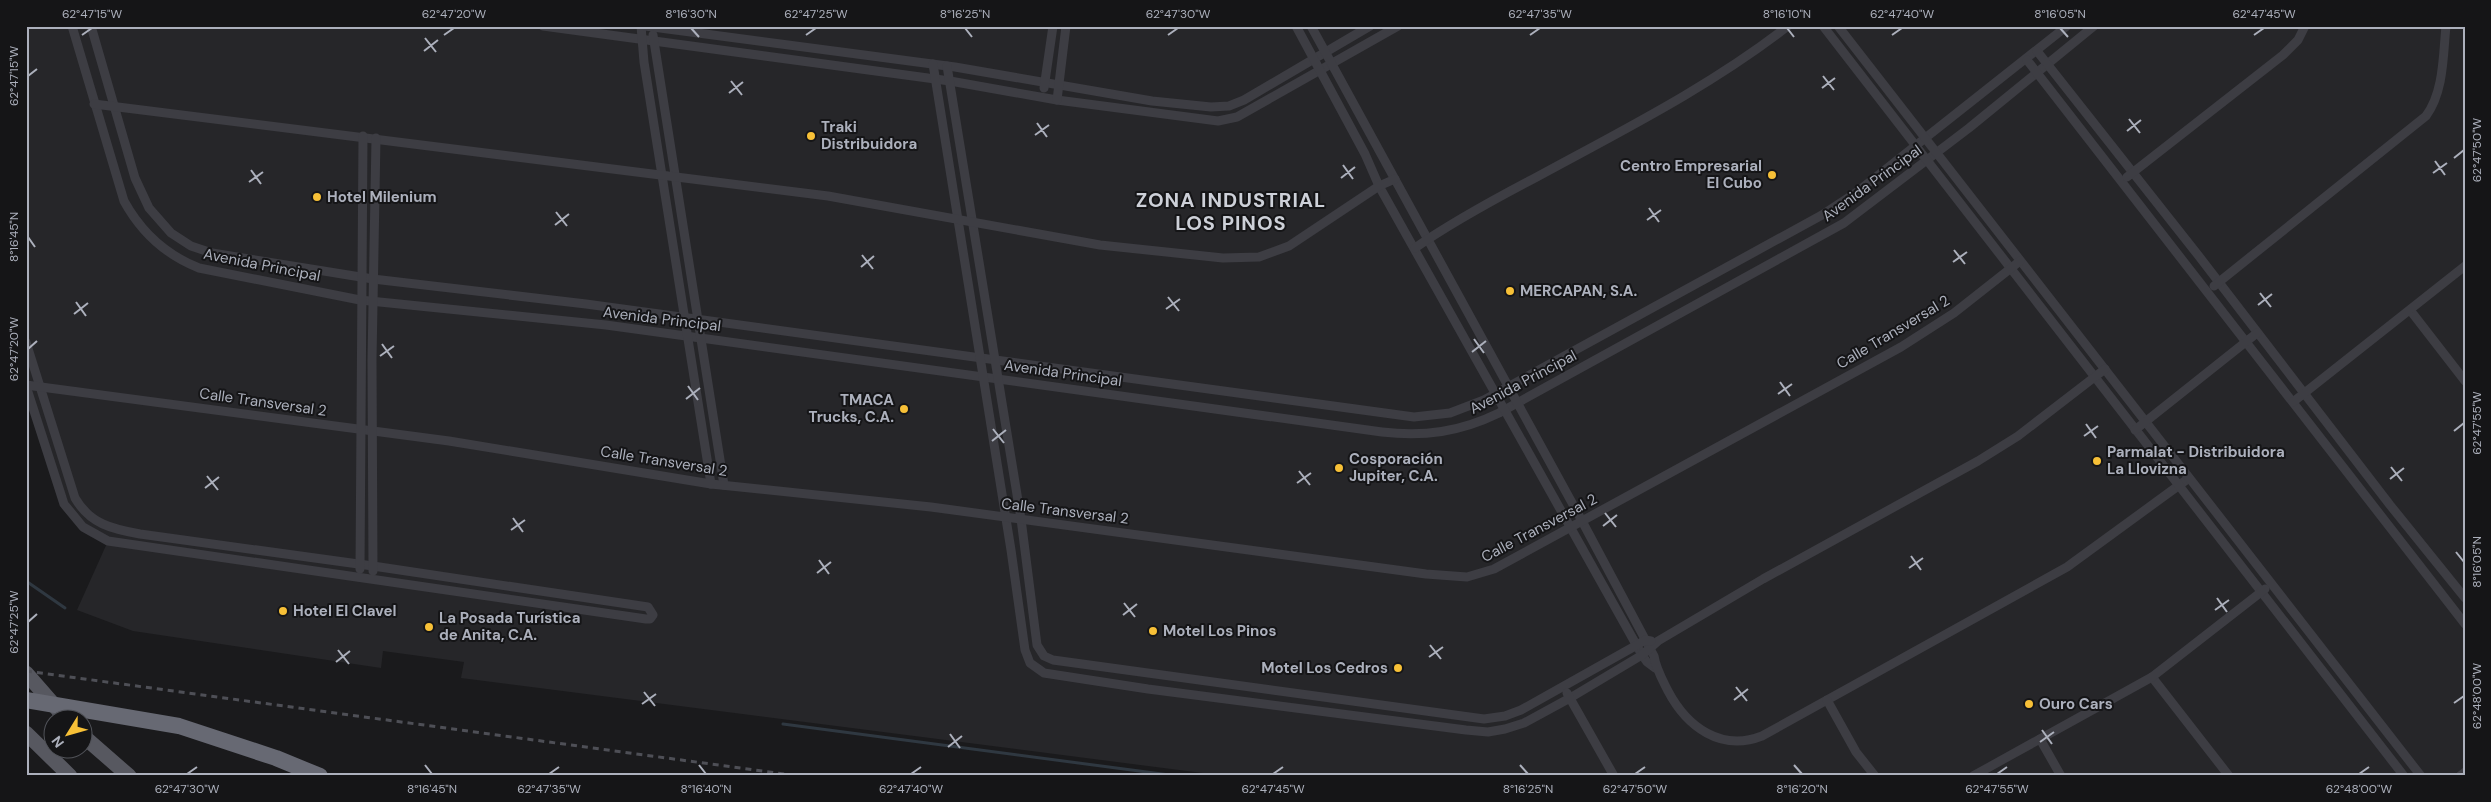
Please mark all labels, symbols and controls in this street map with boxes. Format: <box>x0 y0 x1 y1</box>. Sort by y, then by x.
text: 62°47'15"W <box>62 6 122 22</box>
text: 62°47'20"W <box>422 6 487 22</box>
text: 8°16'30"N <box>665 6 717 22</box>
text: 62°47'25"W <box>784 6 848 22</box>
text: 8°16'25"N <box>940 6 990 22</box>
text: 62°47'30"W <box>1146 6 1211 22</box>
text: 62°47'35"W <box>1508 6 1572 22</box>
text: 8°16'10"N <box>1763 6 1811 22</box>
text: 62°47'40"W <box>1870 6 1934 22</box>
text: 8°16'05"N <box>2034 6 2086 22</box>
text: 62°47'45"W <box>2232 6 2296 22</box>
text: 62°47'15"W <box>6 46 22 106</box>
place label: Traki Distribuidora <box>821 117 917 154</box>
text: 62°47'50"W <box>2469 117 2485 182</box>
marker: Traki Distribuidora <box>805 130 817 142</box>
street label: Avenida Principal <box>1818 140 1926 226</box>
place label: Centro Empresarial El Cubo <box>1620 156 1762 193</box>
marker: Centro Empresarial El Cubo <box>1766 169 1778 181</box>
place label: Hotel Milenium <box>327 187 437 207</box>
district label: ZONA INDUSTRIAL LOS PINOS <box>1136 187 1326 236</box>
marker: Hotel Milenium <box>311 191 323 203</box>
text: 8°16'45"N <box>6 212 22 262</box>
street label: Avenida Principal <box>202 244 322 286</box>
place label: MERCAPAN, S.A. <box>1520 281 1637 301</box>
marker: MERCAPAN, S.A. <box>1504 285 1516 297</box>
street label: Calle Transversal 2 <box>1833 290 1953 374</box>
street label: Avenida Principal <box>602 302 722 336</box>
text: 62°47'20"W <box>6 316 22 381</box>
street label: Avenida Principal <box>1466 345 1580 419</box>
street label: Avenida Principal <box>1003 355 1123 391</box>
street label: Calle Transversal 2 <box>198 383 328 421</box>
place label: TMACA Trucks, C.A. <box>808 390 894 427</box>
text: 62°47'55"W <box>2469 391 2485 455</box>
marker: TMACA Trucks, C.A. <box>898 403 910 415</box>
street label: Calle Transversal 2 <box>599 441 729 481</box>
place label: Parmalat - Distribuidora La Llovizna <box>2107 442 2285 479</box>
place label: Cosporación Jupiter, C.A. <box>1349 449 1443 486</box>
marker: Parmalat - Distribuidora La Llovizna <box>2091 455 2103 467</box>
marker: Cosporación Jupiter, C.A. <box>1333 462 1345 474</box>
street label: Calle Transversal 2 <box>1478 489 1600 567</box>
street label: Calle Transversal 2 <box>1000 493 1130 529</box>
text: 8°16'05"N <box>2469 536 2485 588</box>
text: 62°47'25"W <box>6 590 22 654</box>
place label: Hotel El Clavel <box>293 601 397 621</box>
marker: Hotel El Clavel <box>277 605 289 617</box>
place label: La Posada Turística de Anita, C.A. <box>439 608 580 645</box>
marker: La Posada Turística de Anita, C.A. <box>423 621 435 633</box>
place label: Motel Los Pinos <box>1163 621 1276 641</box>
marker: Motel Los Pinos <box>1147 625 1159 637</box>
place label: Motel Los Cedros <box>1261 658 1388 678</box>
marker: Motel Los Cedros <box>1392 662 1404 674</box>
text: 62°48'00"W <box>2469 662 2485 729</box>
place label: Ouro Cars <box>2039 694 2113 714</box>
marker: Ouro Cars <box>2023 698 2035 710</box>
north arrow <box>42 710 92 760</box>
text: N <box>47 732 68 751</box>
text: 62°47'30"W <box>155 781 220 797</box>
text: 8°16'45"N <box>407 781 457 797</box>
text: 62°47'35"W <box>517 781 581 797</box>
text: 8°16'40"N <box>680 781 732 797</box>
text: 62°47'40"W <box>879 781 943 797</box>
text: 62°47'45"W <box>1241 781 1305 797</box>
text: 8°16'25"N <box>1503 781 1553 797</box>
text: 62°47'50"W <box>1603 781 1668 797</box>
text: 8°16'20"N <box>1776 781 1828 797</box>
text: 62°47'55"W <box>1965 781 2029 797</box>
text: 62°48'00"W <box>2326 781 2393 797</box>

